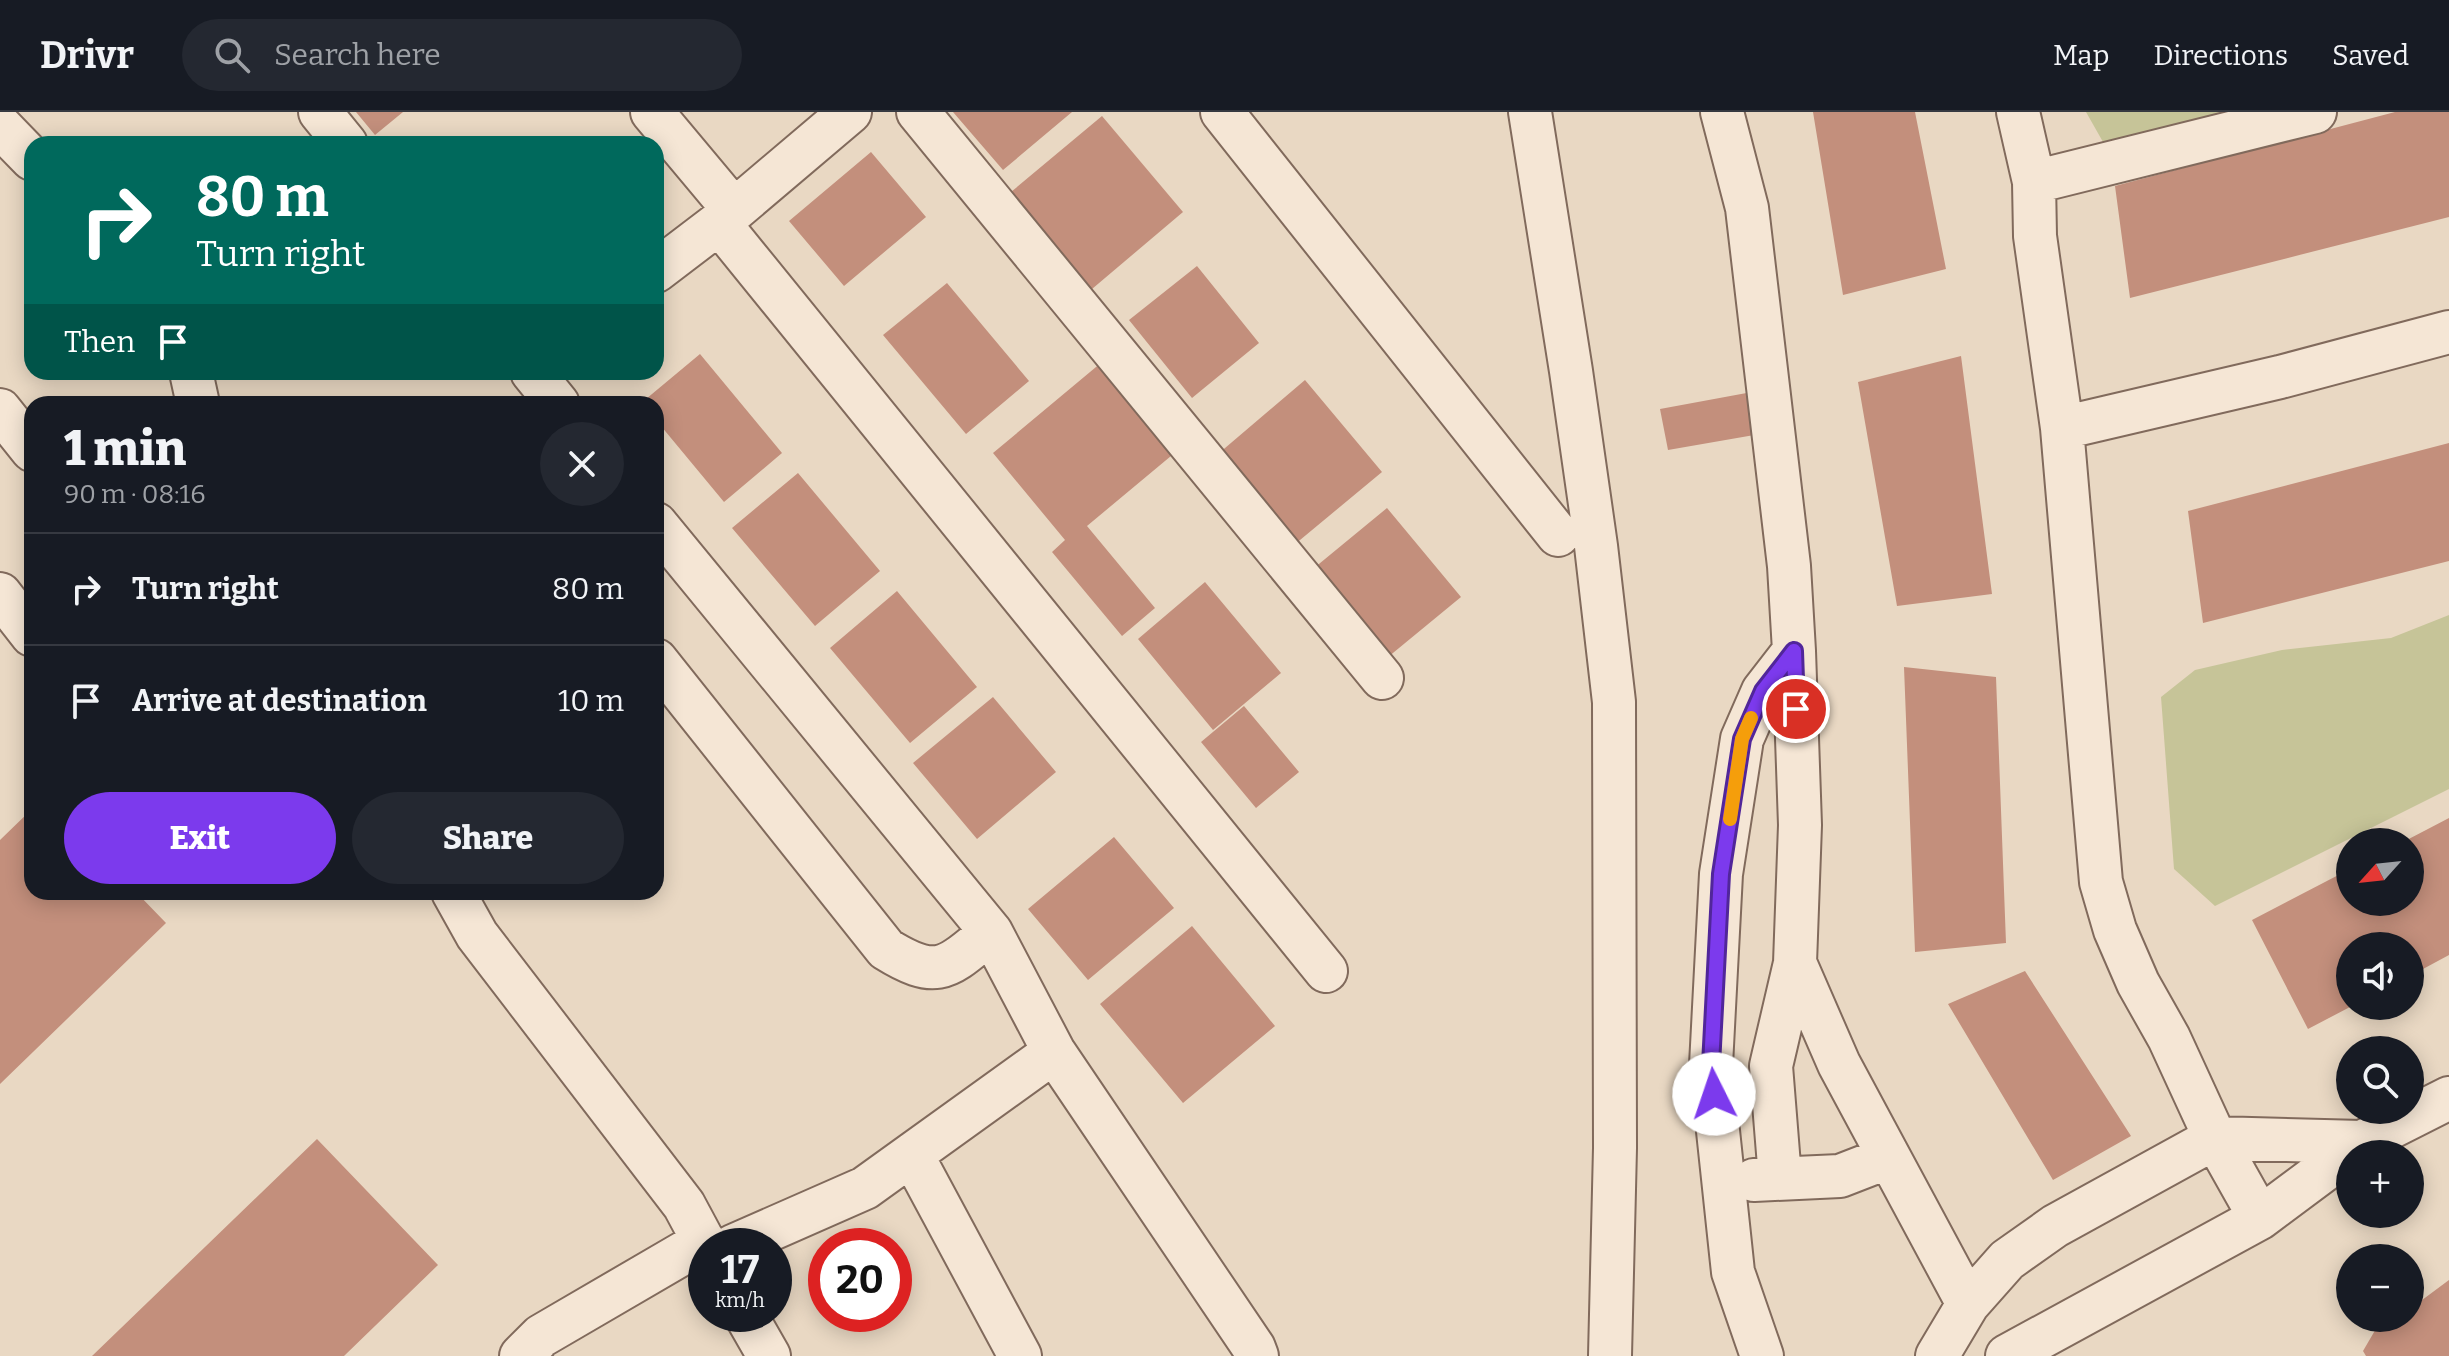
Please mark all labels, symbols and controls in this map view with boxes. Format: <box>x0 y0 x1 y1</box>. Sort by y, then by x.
search box <box>182 19 742 91</box>
text: Drivr <box>40 32 134 78</box>
icon: search <box>210 33 254 77</box>
text: Search here <box>274 37 441 73</box>
text: Map <box>2053 39 2109 72</box>
text: Directions <box>2153 39 2288 72</box>
text: Saved <box>2332 39 2409 72</box>
text: 80 m <box>196 164 329 231</box>
icon: right <box>64 168 168 272</box>
text: Turn right <box>196 232 365 276</box>
icon: arrive <box>151 320 195 364</box>
text: Then <box>64 324 135 360</box>
text: 1 min <box>64 420 186 478</box>
button: close <box>540 422 624 506</box>
text: 90 m · 08:16 <box>64 479 205 510</box>
icon: right <box>64 567 108 611</box>
text: Turn right <box>132 571 279 607</box>
text: 80 m <box>552 571 624 607</box>
pin <box>1762 675 1830 743</box>
icon: arrive <box>64 679 108 723</box>
text: Arrive at destination <box>132 683 427 719</box>
text: 10 m <box>558 683 624 719</box>
icon: arrive <box>1774 687 1818 731</box>
button: Exit <box>64 792 336 884</box>
button: Share <box>352 792 624 884</box>
north arrow <box>2336 828 2424 916</box>
map controls <box>2336 828 2424 1332</box>
button: sound <box>2336 932 2424 1020</box>
button: search <box>2336 1036 2424 1124</box>
position arrow <box>1672 1052 1756 1136</box>
button: + <box>2336 1140 2424 1228</box>
speed limit sign: 20 <box>808 1228 912 1332</box>
button: − <box>2336 1244 2424 1332</box>
text: 17 <box>721 1246 759 1294</box>
text: km/h <box>715 1288 765 1312</box>

